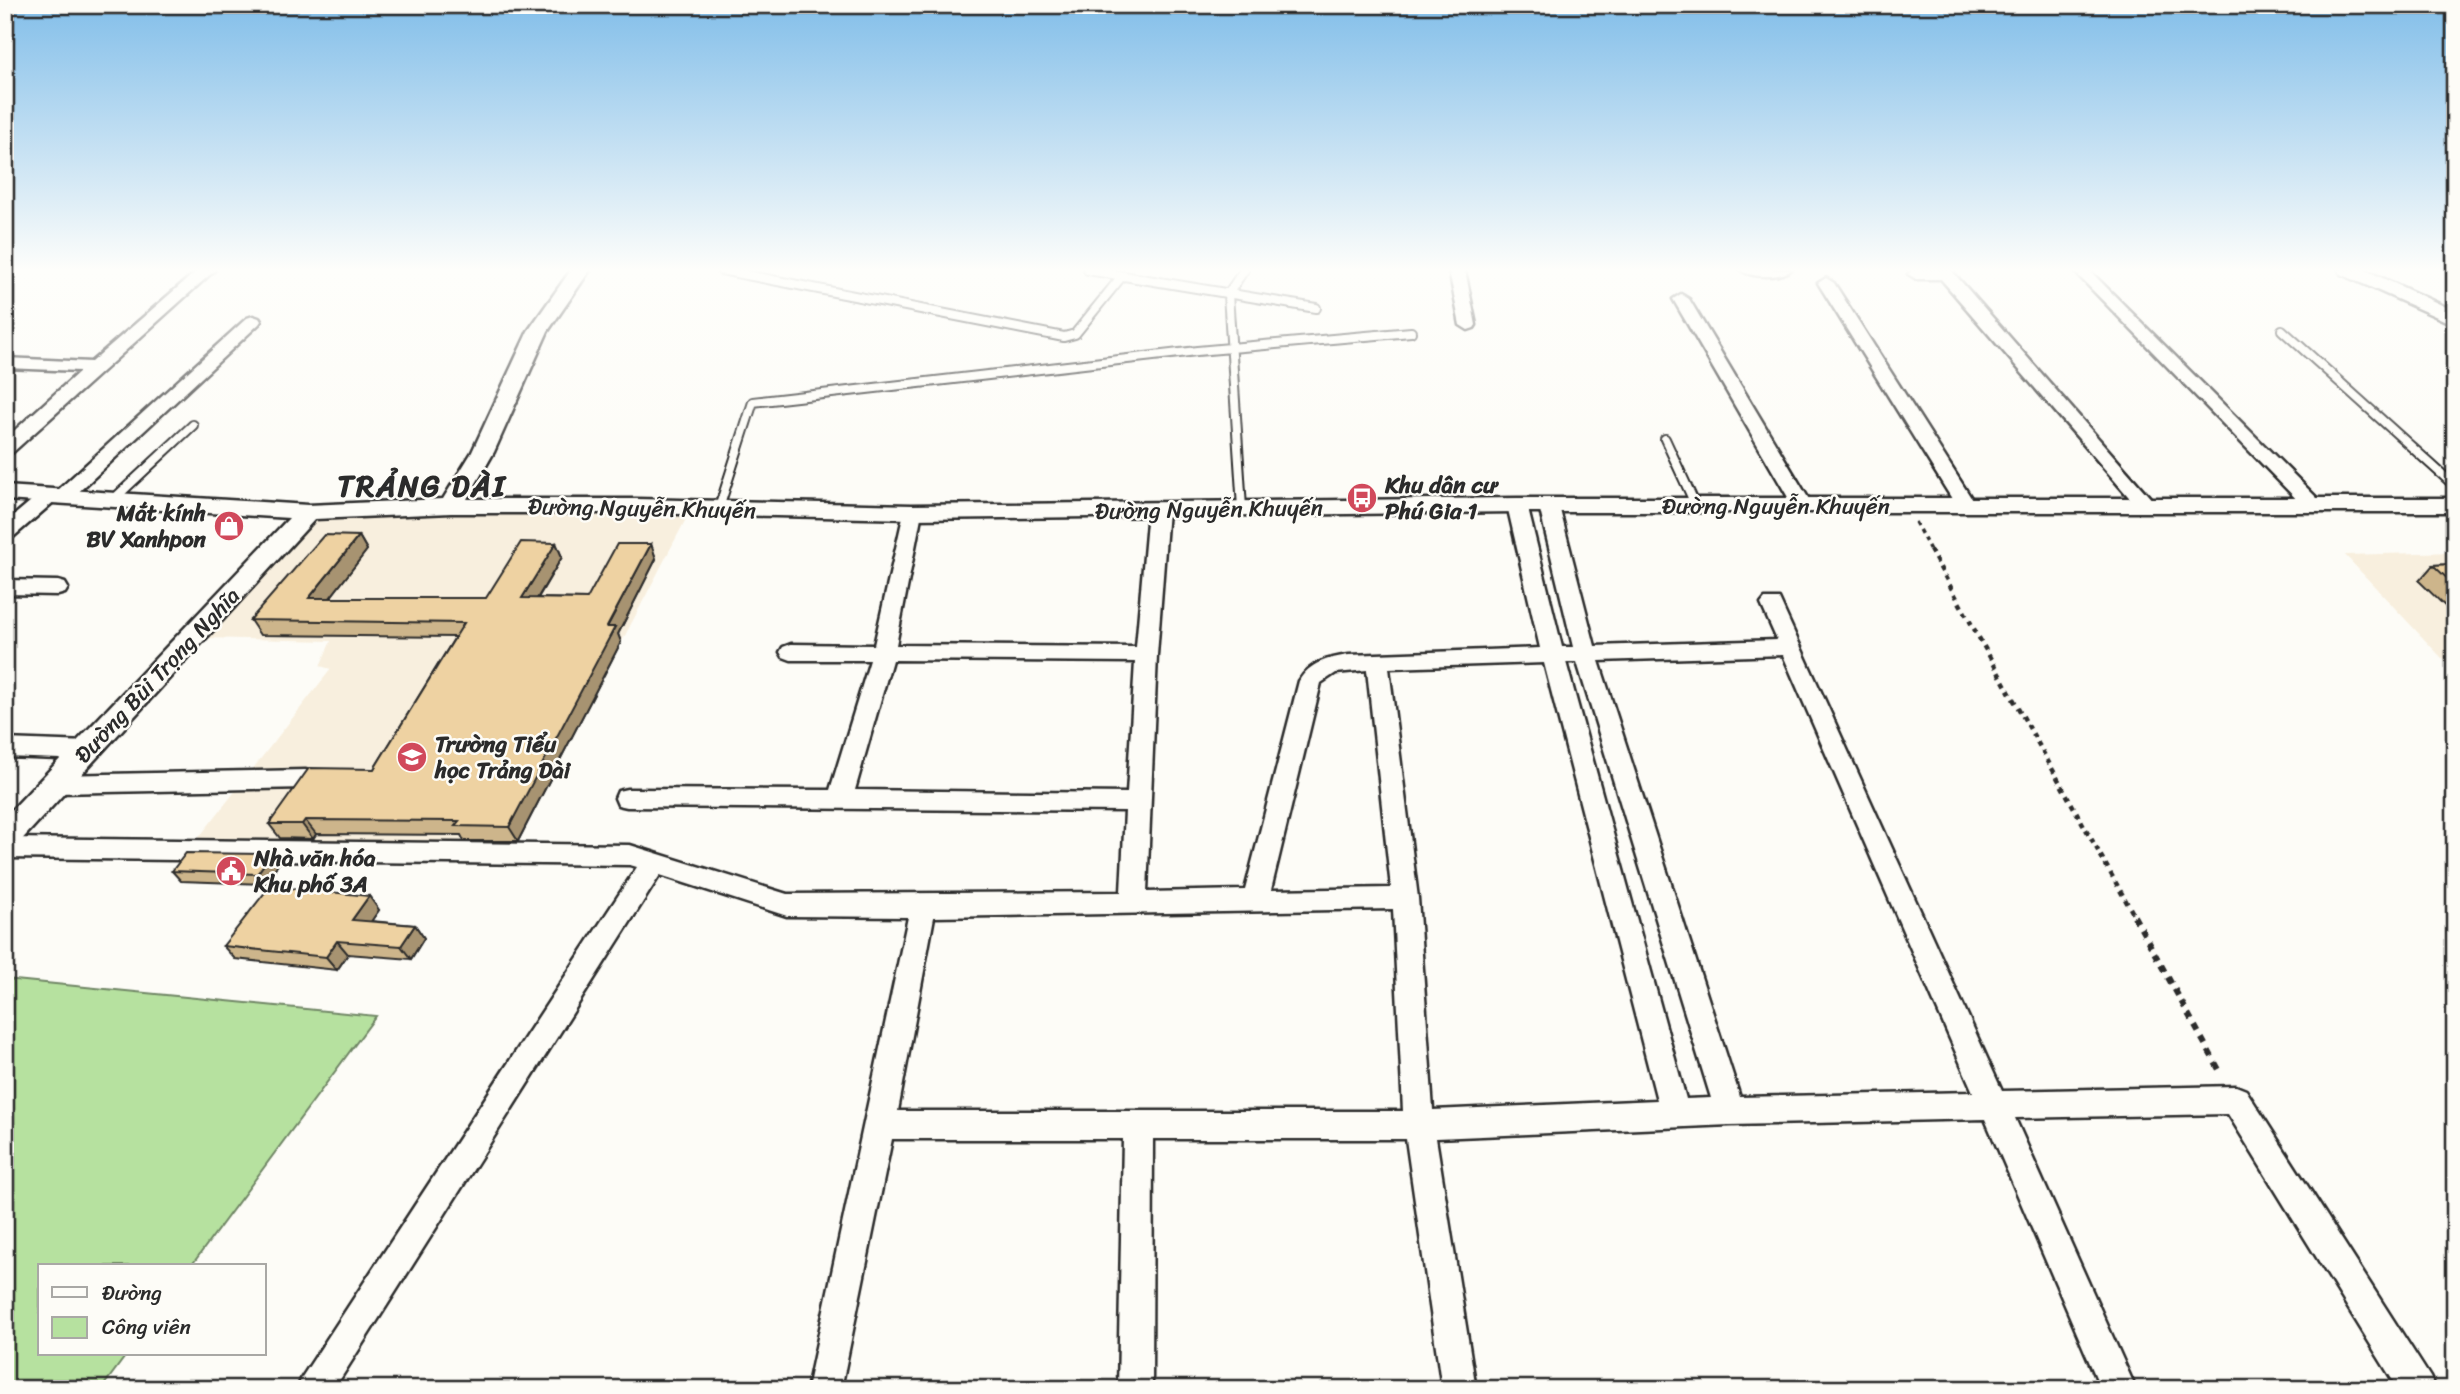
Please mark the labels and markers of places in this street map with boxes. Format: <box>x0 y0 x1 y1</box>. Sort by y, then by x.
place label: Khu dân cư Phú Gia 1 <box>1384 465 1499 532</box>
bus stop icon: Khu dân cư Phú Gia 1 <box>1345 481 1379 515</box>
place label: Mắt kính BV Xanhpon <box>86 493 207 560</box>
shop icon: Mắt kính BV Xanhpon <box>212 509 246 543</box>
place label: Trường Tiểu học Trảng Dài <box>434 724 572 791</box>
school or university icon: Trường Tiểu học Trảng Dài <box>395 740 429 774</box>
place label: Nhà văn hóa Khu phố 3A <box>253 838 376 905</box>
public building icon: Nhà văn hóa Khu phố 3A <box>214 854 248 888</box>

